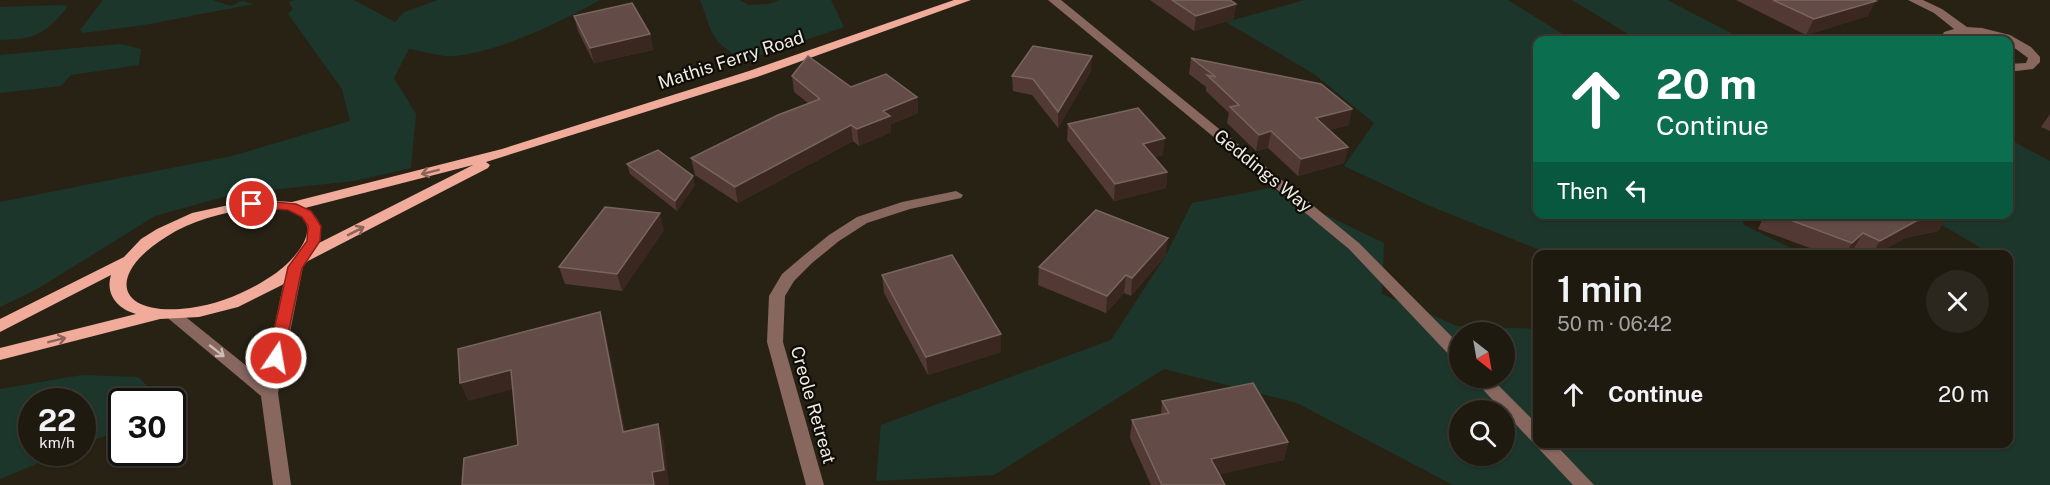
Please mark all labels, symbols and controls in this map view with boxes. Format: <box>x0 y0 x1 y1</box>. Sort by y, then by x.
street label: Mathis Ferry Road <box>655 26 806 93</box>
text: 20 m <box>1656 59 1757 108</box>
icon: ahead <box>1557 60 1635 138</box>
text: Continue <box>1656 109 1769 141</box>
street label: Geddings Way <box>1210 125 1317 217</box>
one-way arrow <box>421 166 440 178</box>
icon: left <box>1620 174 1653 207</box>
pin <box>226 178 277 229</box>
text: Then <box>1557 178 1608 204</box>
icon: arrive <box>235 187 268 220</box>
one-way arrow <box>346 225 364 236</box>
text: 1 min <box>1557 268 1643 310</box>
button: close <box>1926 270 1989 333</box>
text: 50 m · 06:42 <box>1557 312 1672 336</box>
north arrow <box>1449 322 1515 388</box>
map controls <box>1449 322 1515 466</box>
position arrow <box>244 326 308 390</box>
one-way arrow <box>47 333 66 345</box>
one-way arrow <box>208 344 224 357</box>
street label: Creole Retreat <box>787 344 840 466</box>
icon: ahead <box>1557 378 1590 411</box>
text: Continue <box>1608 381 1703 407</box>
text: 20 m <box>1938 381 1989 407</box>
speed limit sign: 30 <box>108 388 186 466</box>
button: search <box>1449 400 1515 466</box>
text: 22 <box>38 402 76 438</box>
text: km/h <box>39 434 75 451</box>

